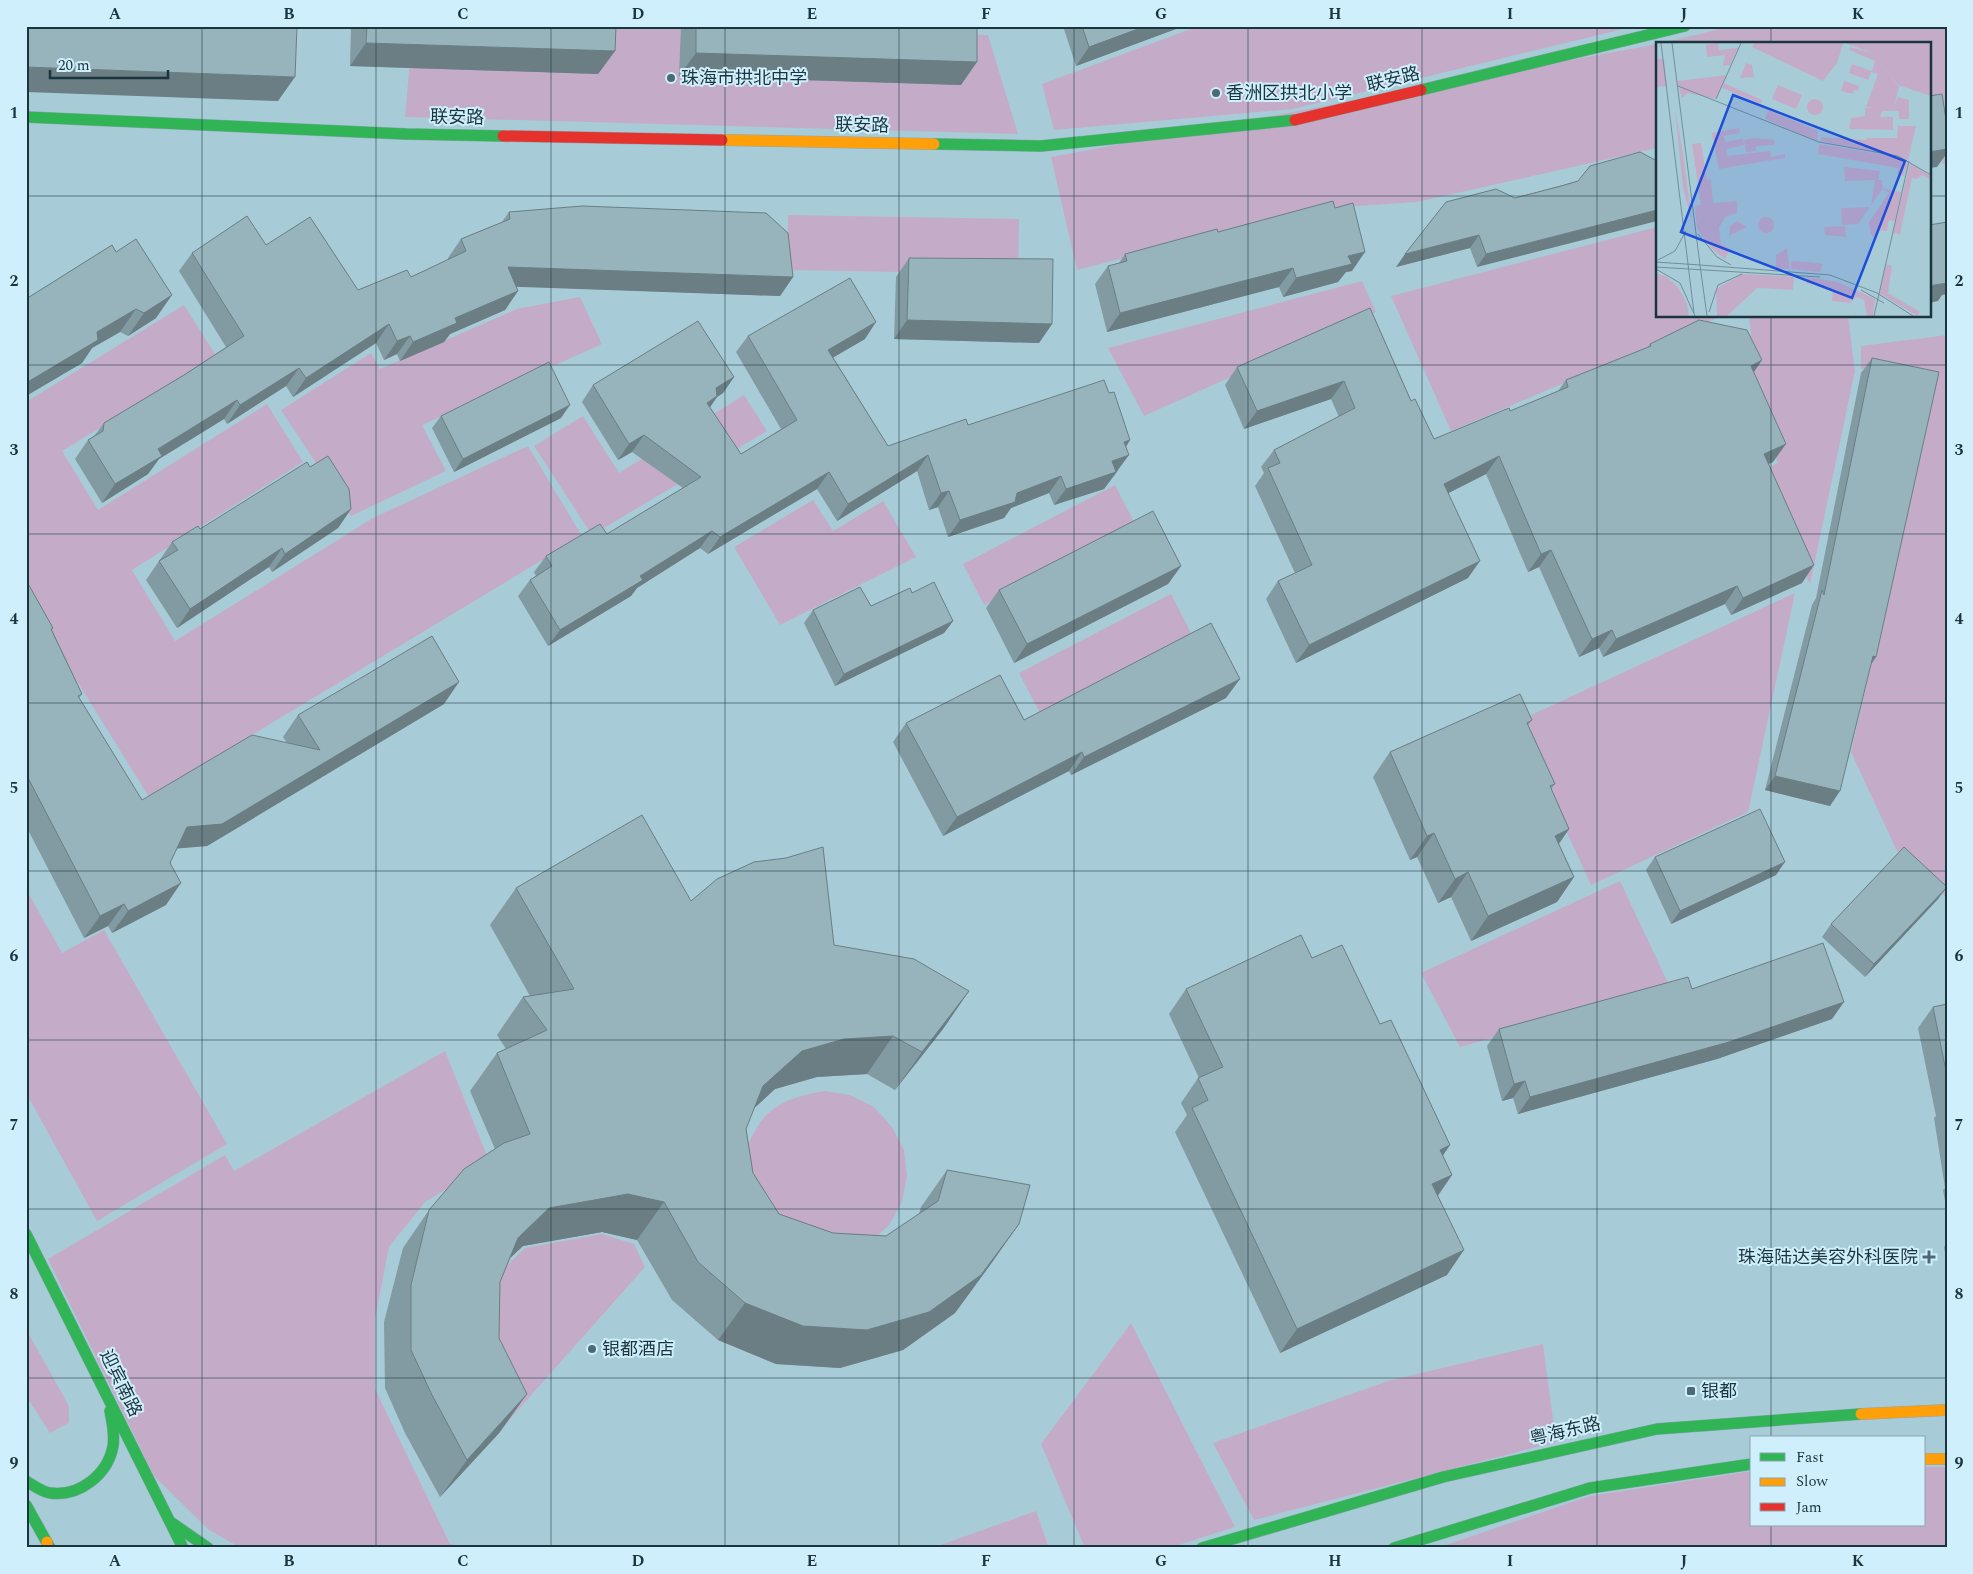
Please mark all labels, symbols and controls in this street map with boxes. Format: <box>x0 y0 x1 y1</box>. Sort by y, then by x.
text: A <box>109 2 122 26</box>
text: B <box>283 2 295 26</box>
text: C <box>457 2 469 26</box>
text: D <box>632 2 645 26</box>
text: E <box>807 2 817 26</box>
text: F <box>981 2 991 26</box>
text: G <box>1155 2 1167 26</box>
text: H <box>1328 2 1342 26</box>
text: I <box>1507 2 1513 26</box>
text: J <box>1681 2 1688 26</box>
text: K <box>1852 2 1865 26</box>
inset map <box>1656 42 1930 318</box>
scale bar <box>50 48 168 80</box>
text: 20 m <box>58 54 90 77</box>
street label: 联安路 <box>1364 60 1423 99</box>
place label: 珠海市拱北中学 <box>681 65 807 92</box>
marker: 珠海市拱北中学 <box>665 72 677 84</box>
place label: 香洲区拱北小学 <box>1226 80 1352 107</box>
marker: 香洲区拱北小学 <box>1210 87 1222 99</box>
text: 1 <box>10 101 18 125</box>
text: 1 <box>1955 101 1963 125</box>
street label: 联安路 <box>430 104 484 131</box>
street label: 联安路 <box>835 112 889 139</box>
text: 2 <box>10 269 19 293</box>
text: 2 <box>1955 269 1964 293</box>
text: 3 <box>10 438 19 462</box>
text: 3 <box>1955 438 1964 462</box>
text: 4 <box>10 607 19 631</box>
text: 4 <box>1955 607 1964 631</box>
text: 5 <box>10 776 18 800</box>
text: 5 <box>1955 776 1963 800</box>
text: 6 <box>10 944 19 968</box>
text: 6 <box>1955 944 1964 968</box>
text: 7 <box>10 1113 19 1137</box>
text: 7 <box>1955 1113 1964 1137</box>
place label: 珠海陆达美容外科医院 <box>1738 1244 1918 1271</box>
marker: 珠海陆达美容外科医院 <box>1922 1250 1936 1264</box>
text: 8 <box>10 1282 19 1306</box>
text: 8 <box>1955 1282 1964 1306</box>
place label: 银都酒店 <box>602 1336 674 1363</box>
marker: 银都酒店 <box>586 1343 598 1355</box>
street label: 迎宾南路 <box>93 1345 148 1421</box>
place label: 银都 <box>1701 1378 1737 1405</box>
marker: 银都 <box>1685 1385 1697 1397</box>
street label: 粤海东路 <box>1527 1410 1603 1453</box>
legend <box>1750 1436 1926 1526</box>
text: Fast <box>1796 1446 1824 1469</box>
text: 9 <box>10 1451 19 1475</box>
text: 9 <box>1955 1451 1964 1475</box>
text: Slow <box>1796 1470 1828 1493</box>
text: Jam <box>1796 1496 1822 1519</box>
text: A <box>109 1549 122 1573</box>
text: B <box>283 1549 295 1573</box>
text: C <box>457 1549 469 1573</box>
text: D <box>632 1549 645 1573</box>
text: E <box>807 1549 817 1573</box>
text: F <box>981 1549 991 1573</box>
text: G <box>1155 1549 1167 1573</box>
text: H <box>1328 1549 1342 1573</box>
text: I <box>1507 1549 1513 1573</box>
text: J <box>1681 1549 1688 1573</box>
text: K <box>1852 1549 1865 1573</box>

